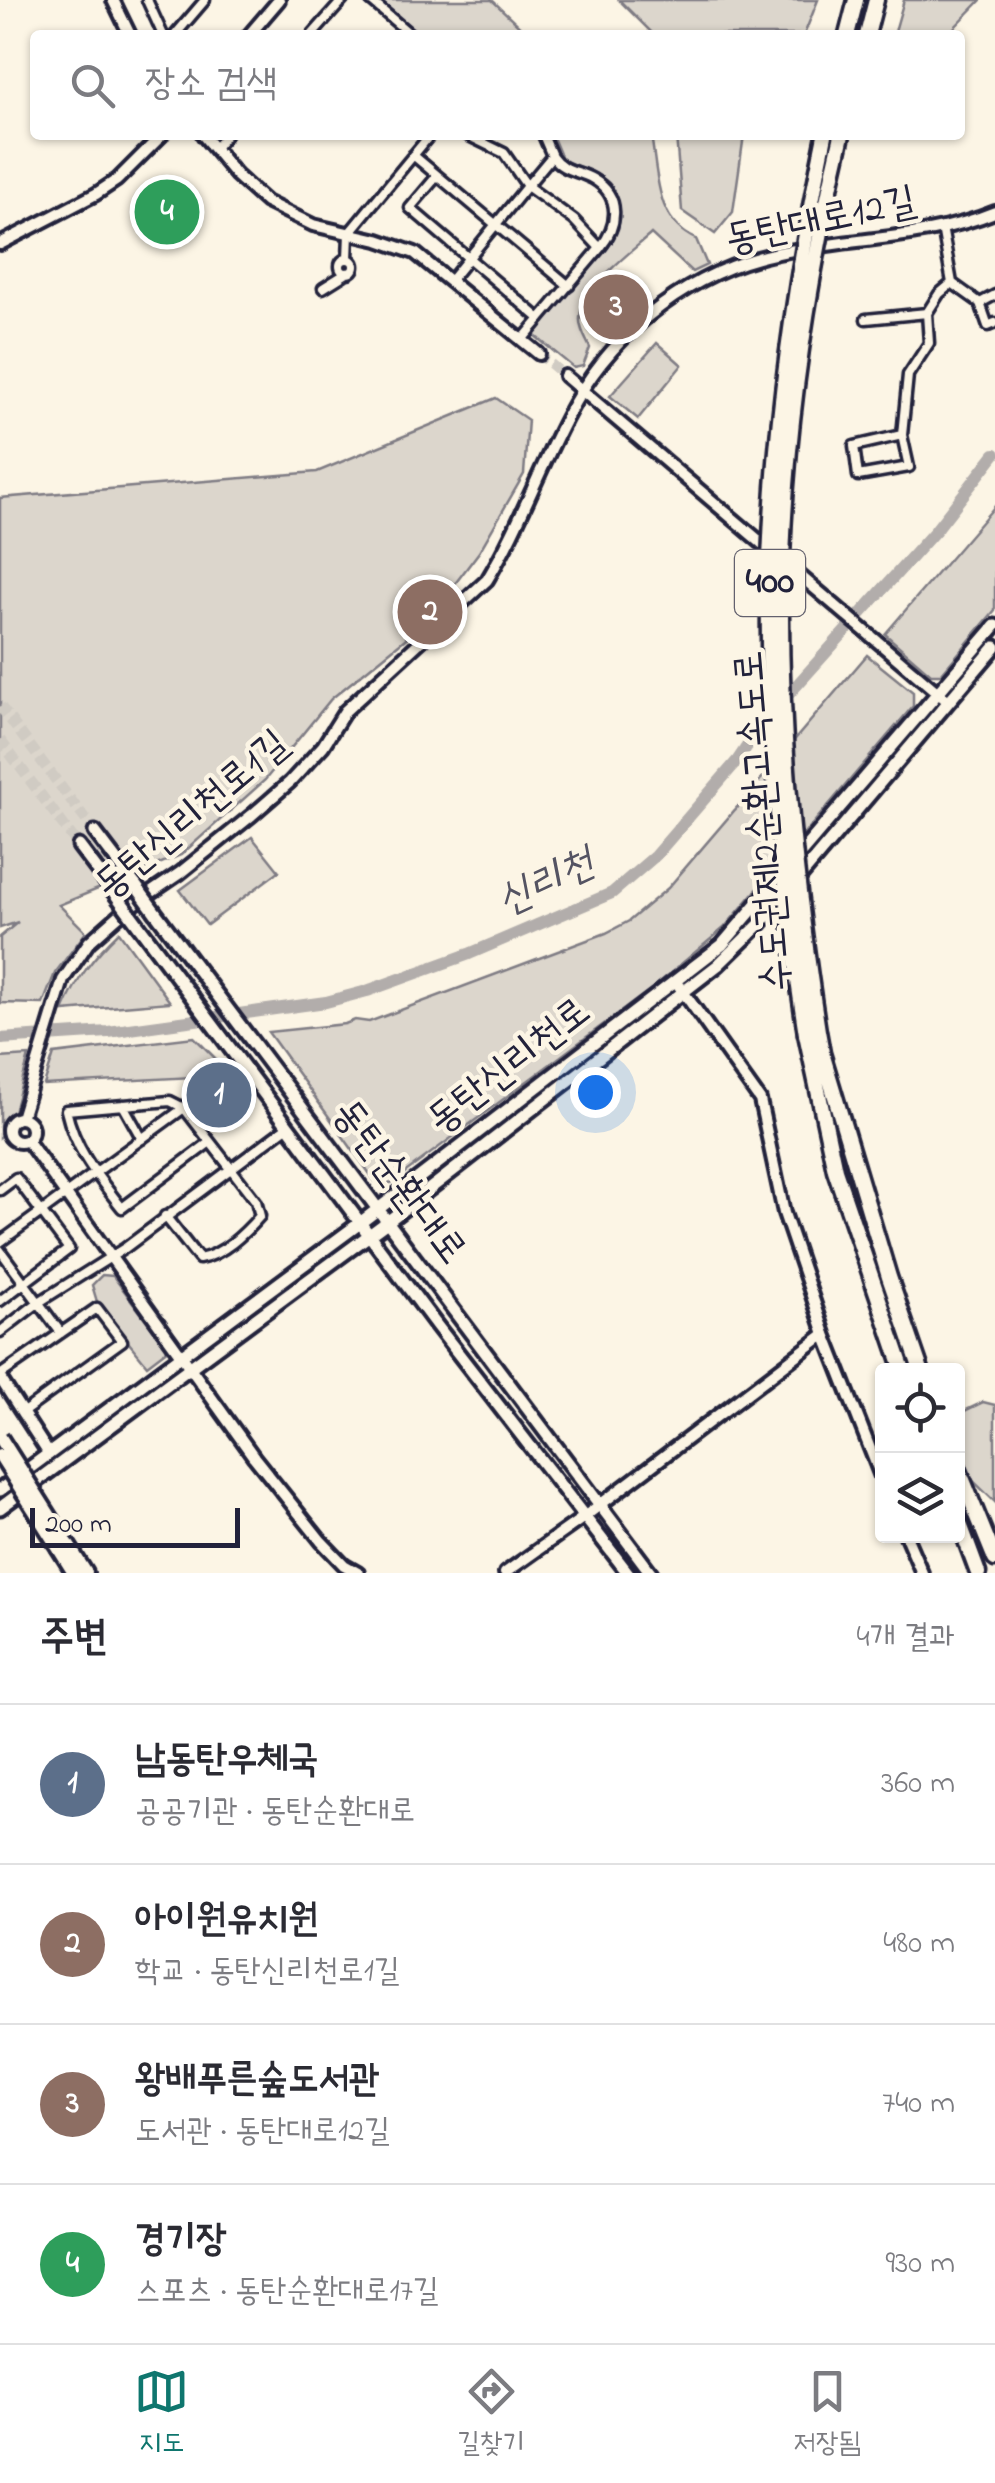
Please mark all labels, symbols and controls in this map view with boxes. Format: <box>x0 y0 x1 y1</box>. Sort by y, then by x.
search box <box>30 30 965 140</box>
text: 장소 검색 <box>145 57 277 113</box>
icon: search <box>65 58 120 113</box>
street label: 동탄대로12길 <box>720 173 922 271</box>
pin: 4 <box>134 174 200 250</box>
pin: 3 <box>584 270 648 344</box>
road number: 400 <box>735 550 805 616</box>
pin: 2 <box>398 574 462 650</box>
street label: 수도권제2순환고속도로 <box>721 648 809 994</box>
street label: 동탄신리천로1길 <box>83 717 303 915</box>
water label: 신리천 <box>487 832 609 932</box>
street label: 동탄신리천로 <box>416 984 604 1150</box>
pin: 1 <box>186 1058 252 1132</box>
your location <box>570 1067 621 1118</box>
street label: 동탄순환대로 <box>316 1088 480 1278</box>
map controls <box>875 1363 965 1543</box>
button: locate <box>875 1363 965 1453</box>
button: layers <box>875 1453 965 1543</box>
scale bar <box>30 1503 240 1548</box>
text: 200 m <box>45 1505 112 1546</box>
text: 주변 <box>40 1608 108 1669</box>
text: 4개 결과 <box>857 1615 955 1662</box>
text: 남동탄우체국 <box>135 1733 318 1789</box>
text: 1 <box>67 1761 78 1808</box>
text: 360 m <box>881 1761 955 1808</box>
text: 공공기관 · 동탄순환대로 <box>135 1789 415 1836</box>
text: 아이원유치원 <box>135 1893 318 1949</box>
text: 2 <box>65 1921 80 1968</box>
text: 480 m <box>883 1921 955 1968</box>
text: 학교 · 동탄신리천로1길 <box>135 1949 400 1996</box>
text: 왕배푸른숲도서관 <box>135 2053 380 2109</box>
text: 3 <box>66 2081 79 2128</box>
text: 740 m <box>882 2081 955 2128</box>
text: 도서관 · 동탄대로12길 <box>135 2109 390 2156</box>
text: 경기장 <box>135 2213 227 2269</box>
text: 4 <box>66 2241 79 2288</box>
text: 930 m <box>885 2241 955 2288</box>
text: 스포츠 · 동탄순환대로17길 <box>135 2269 439 2316</box>
tab: 지도 <box>134 2364 189 2465</box>
tab: 길찾기 <box>457 2364 525 2465</box>
tab: 저장됨 <box>793 2364 861 2465</box>

